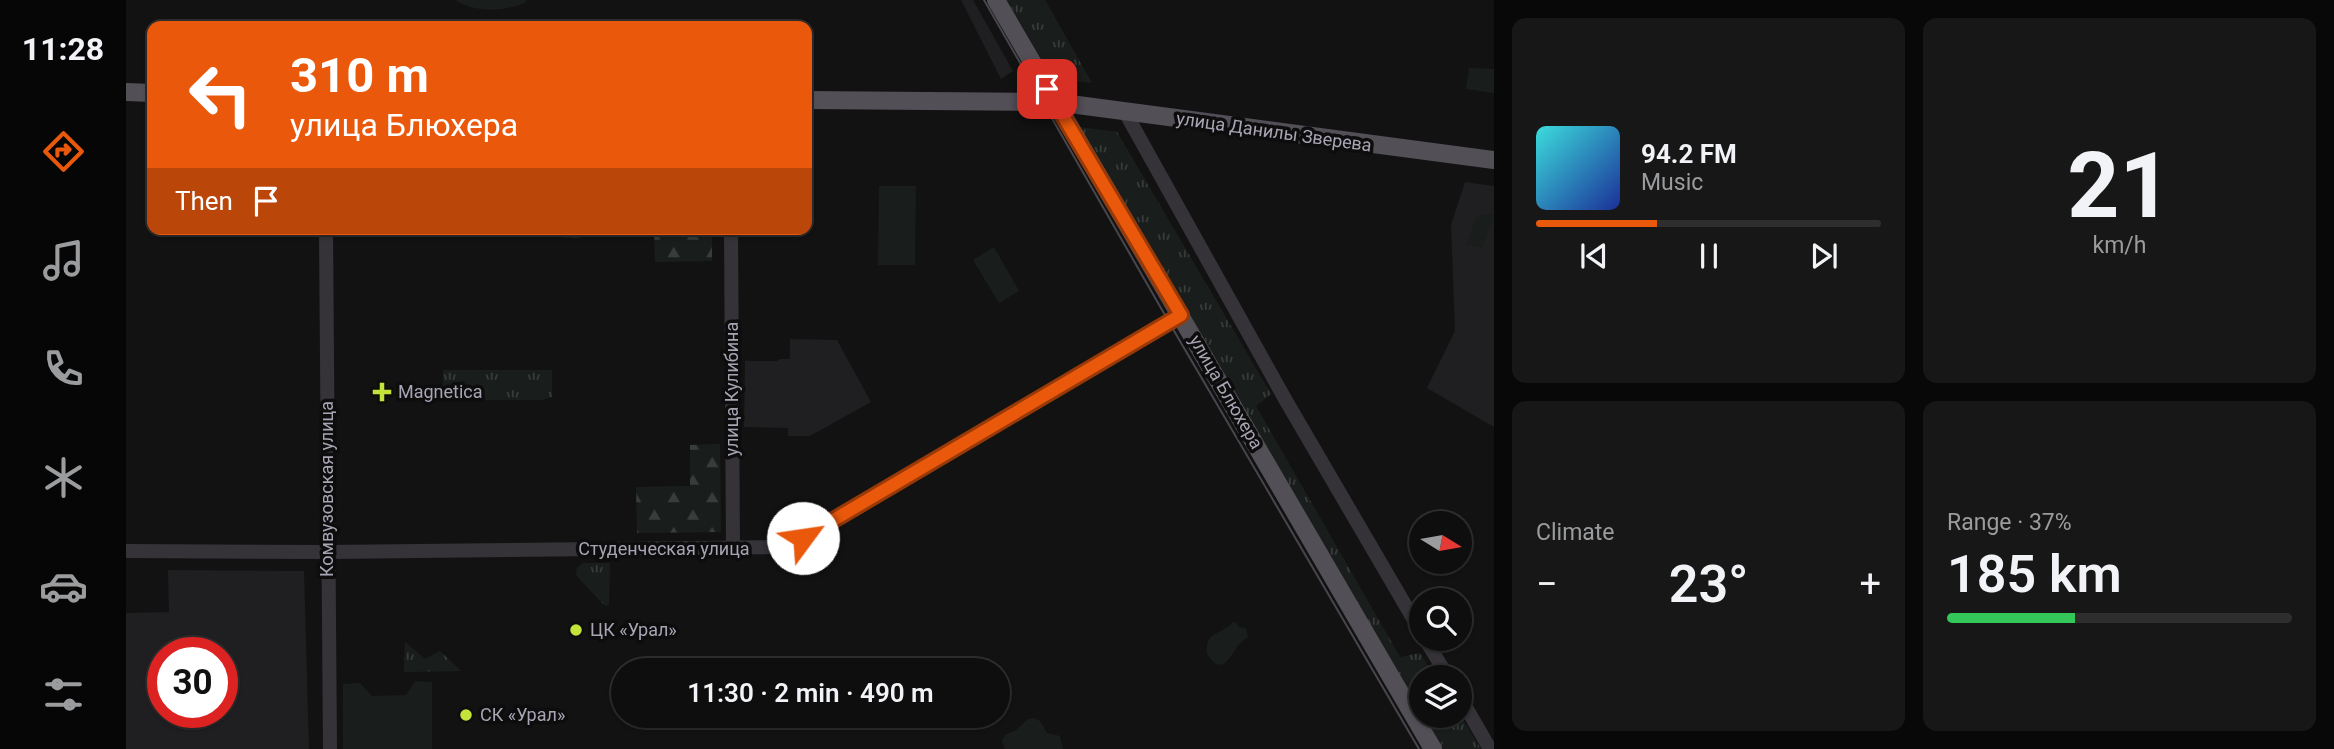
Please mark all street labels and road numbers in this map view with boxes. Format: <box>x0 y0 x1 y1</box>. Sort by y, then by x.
street label: улица Данилы Зверева <box>1175 107 1373 156</box>
street label: улица Кулибина <box>721 322 742 456</box>
street label: улица Блюхера <box>1185 331 1268 453</box>
street label: Комвузовская улица <box>316 401 337 577</box>
street label: Студенческая улица <box>578 538 750 559</box>

